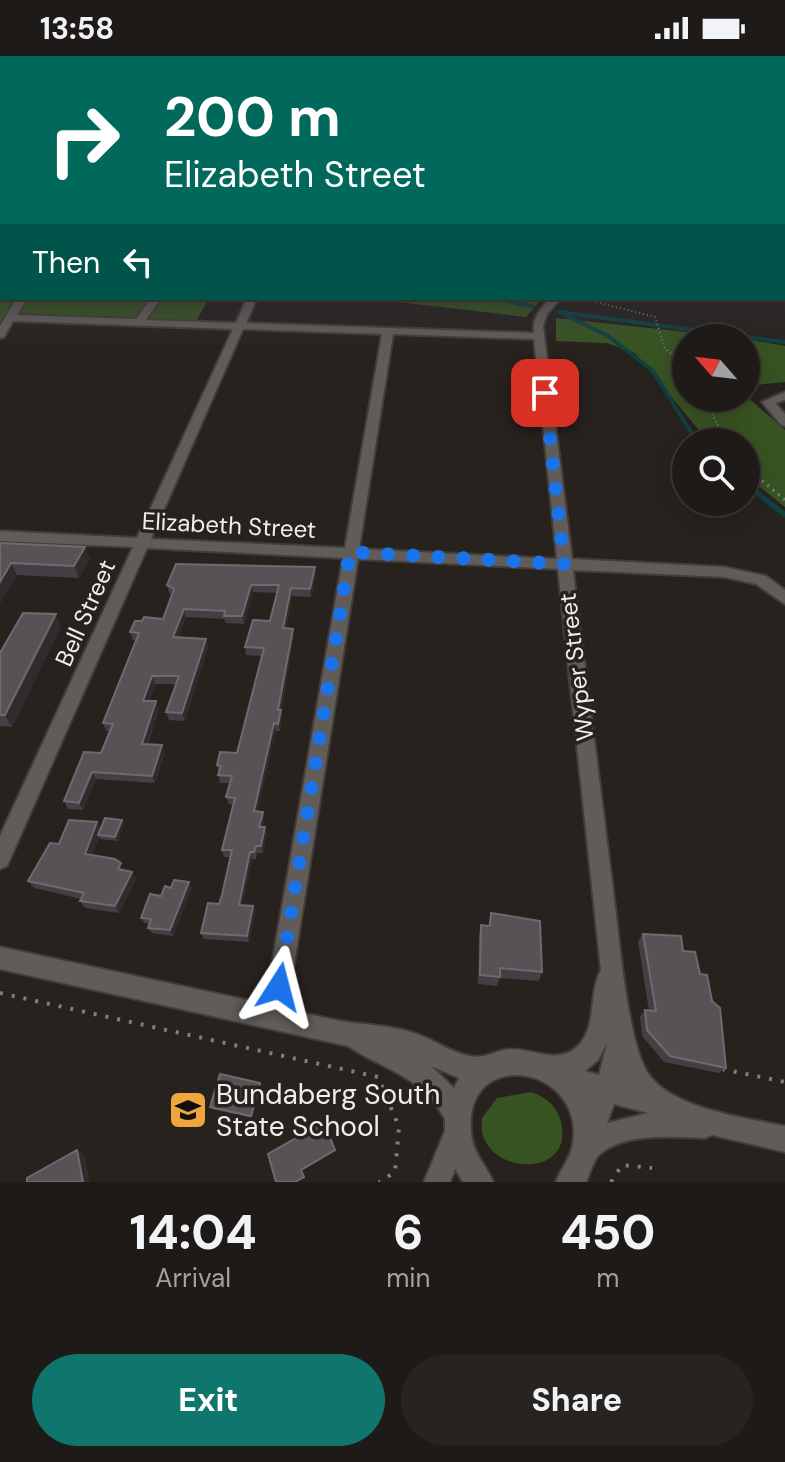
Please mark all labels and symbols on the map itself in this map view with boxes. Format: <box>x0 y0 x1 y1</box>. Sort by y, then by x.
north arrow <box>672 324 760 412</box>
pin <box>511 359 579 427</box>
street label: Elizabeth Street <box>141 505 317 545</box>
street label: Bell Street <box>48 555 122 671</box>
street label: Wyper Street <box>552 591 600 743</box>
position arrow <box>237 945 321 1029</box>
place label: Bundaberg South State School <box>216 1076 440 1145</box>
school or university icon: Bundaberg South State School <box>167 1089 209 1131</box>

